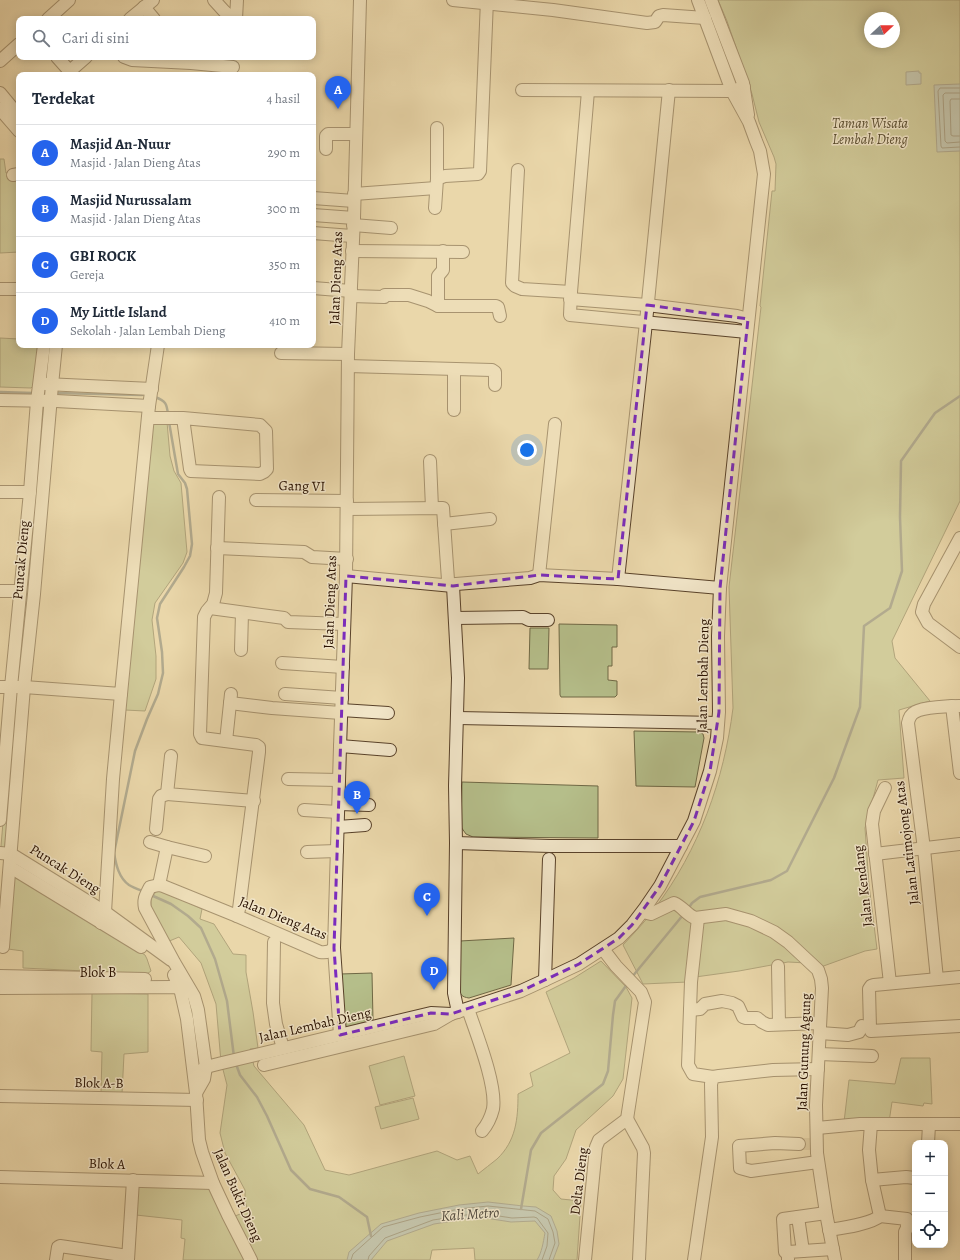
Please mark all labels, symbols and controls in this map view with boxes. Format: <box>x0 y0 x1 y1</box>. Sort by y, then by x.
north arrow <box>864 12 900 48</box>
search box <box>16 16 316 60</box>
icon: search <box>30 27 52 49</box>
text: Cari di sini <box>62 28 129 48</box>
pin: A <box>325 76 351 109</box>
text: Terdekat <box>32 87 95 110</box>
text: 4 hasil <box>266 90 300 107</box>
park label: Taman Wisata Lembah Dieng <box>832 114 909 149</box>
text: Masjid An-Nuur <box>70 134 171 154</box>
text: A <box>41 144 49 161</box>
text: 290 m <box>268 144 300 161</box>
text: Masjid · Jalan Dieng Atas <box>70 154 201 171</box>
text: Masjid Nurussalam <box>70 190 192 210</box>
text: B <box>41 200 49 217</box>
text: 300 m <box>267 200 300 217</box>
text: Masjid · Jalan Dieng Atas <box>70 210 201 227</box>
street label: Jalan Dieng Atas <box>325 231 347 325</box>
text: GBI ROCK <box>70 246 136 266</box>
text: C <box>41 256 49 273</box>
text: 350 m <box>269 256 300 273</box>
text: Gereja <box>70 266 104 283</box>
text: My Little Island <box>70 302 167 322</box>
text: D <box>40 312 50 329</box>
text: 410 m <box>269 312 300 329</box>
text: Sekolah · Jalan Lembah Dieng <box>70 322 226 339</box>
your location <box>517 440 537 460</box>
street label: Gang VI <box>278 476 326 496</box>
street label: Puncak Dieng <box>8 519 34 601</box>
street label: Jalan Dieng Atas <box>319 555 341 649</box>
street label: Jalan Lembah Dieng <box>693 618 713 734</box>
street label: Jalan Latimojong Atas <box>890 780 924 906</box>
pin: B <box>344 781 370 814</box>
street label: Puncak Dieng <box>26 840 104 898</box>
street label: Jalan Kendang <box>849 844 877 928</box>
pin: C <box>414 883 440 916</box>
street label: Jalan Dieng Atas <box>236 892 330 944</box>
pin: D <box>421 957 447 990</box>
street label: Blok B <box>80 963 116 982</box>
street label: Jalan Gunung Agung <box>792 993 816 1111</box>
street label: Jalan Lembah Dieng <box>257 1003 373 1047</box>
street label: Blok A-B <box>74 1073 124 1093</box>
map controls <box>912 1140 948 1248</box>
button: + <box>912 1140 948 1176</box>
street label: Jalan Bukit Dieng <box>209 1145 267 1245</box>
street label: Delta Dieng <box>565 1146 593 1216</box>
street label: Blok A <box>88 1154 126 1174</box>
button: − <box>912 1176 948 1212</box>
water label: Kali Metro <box>440 1202 500 1226</box>
button: locate <box>912 1212 948 1248</box>

